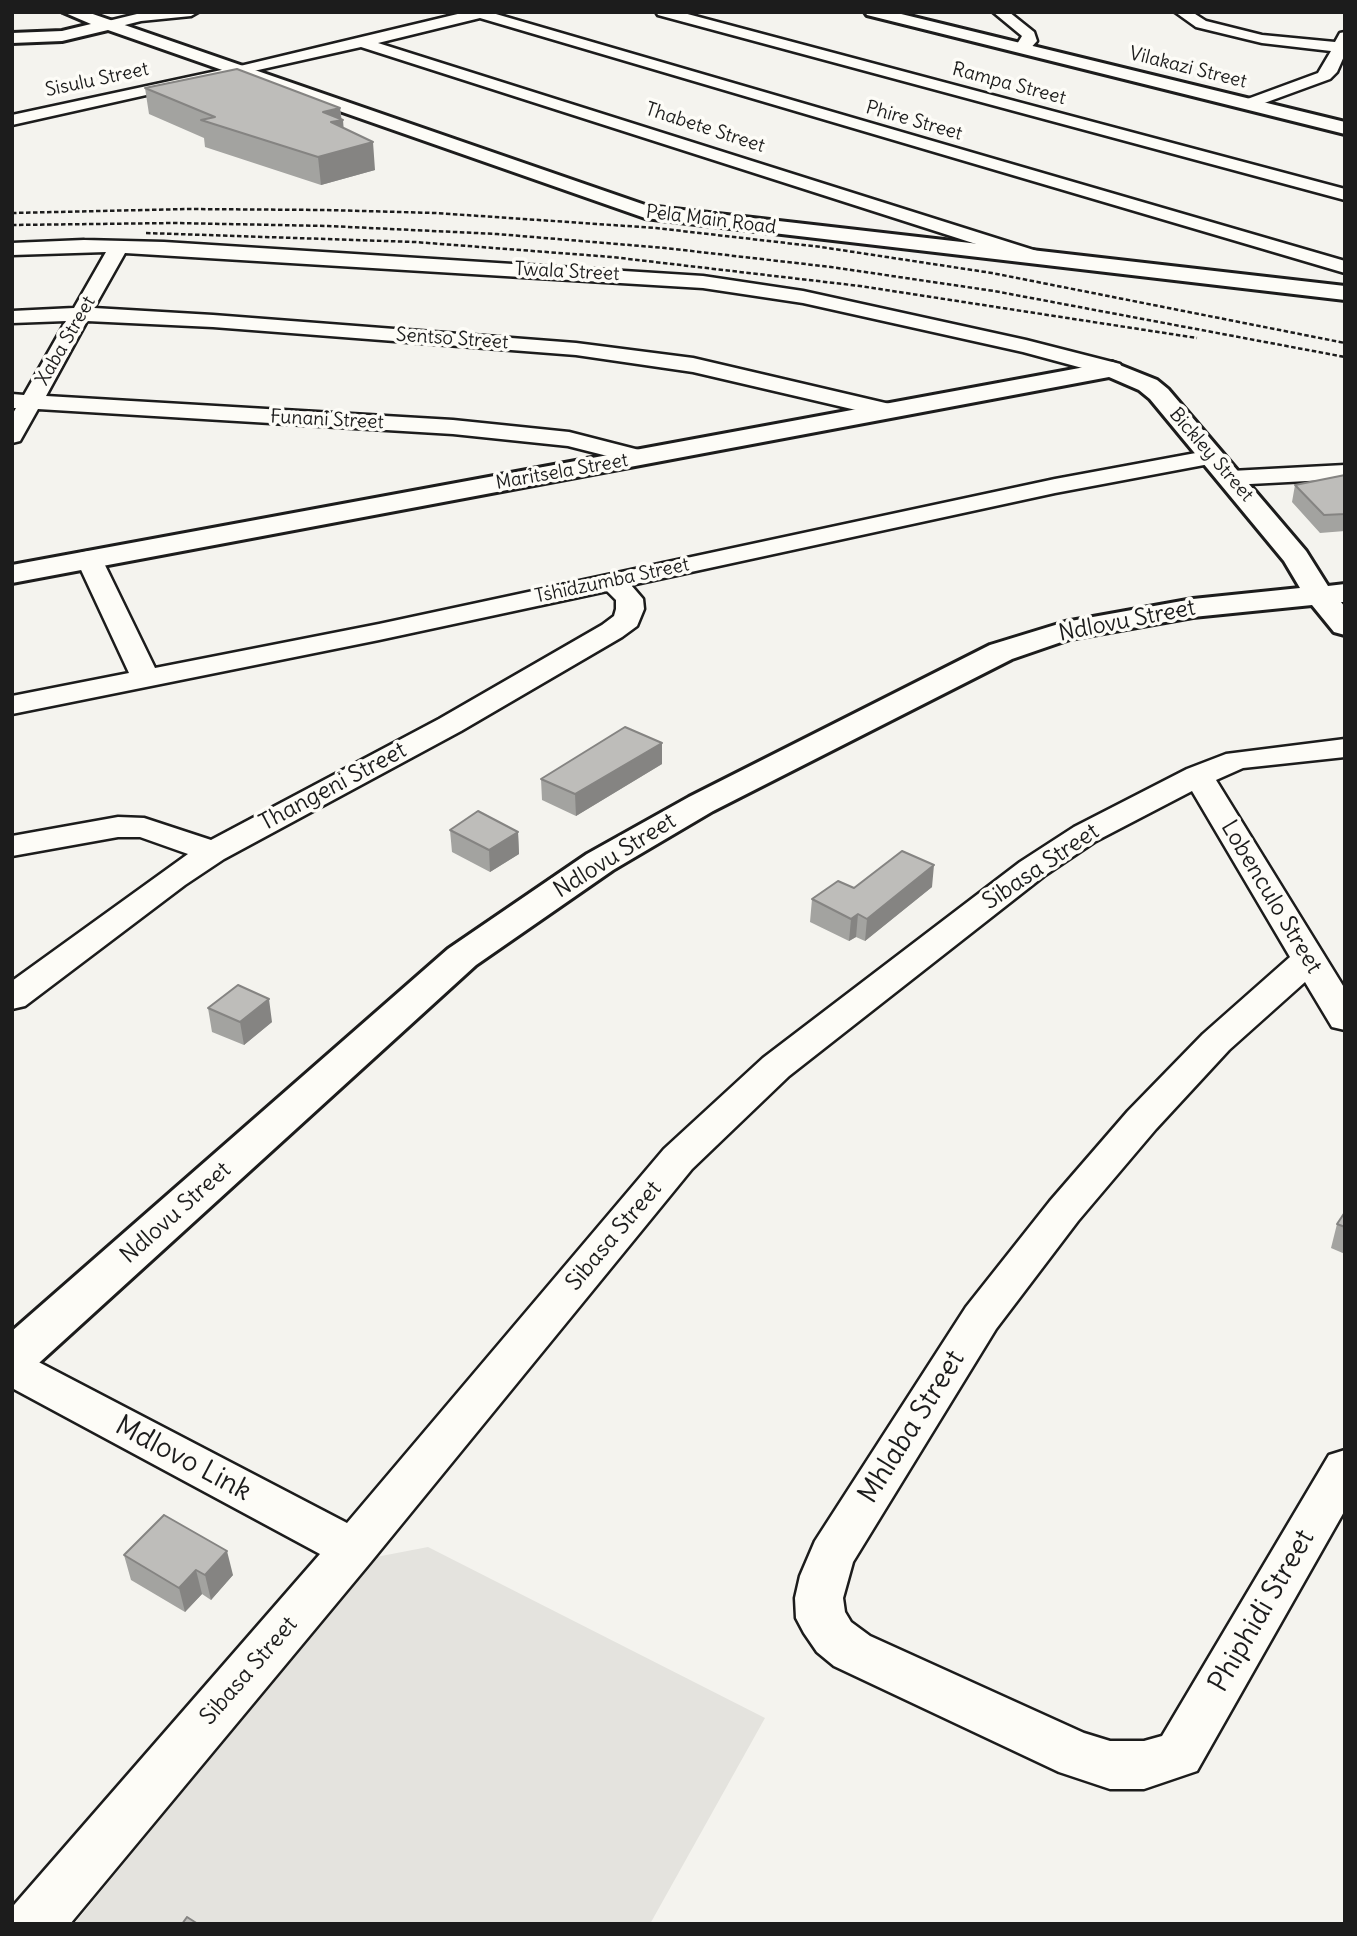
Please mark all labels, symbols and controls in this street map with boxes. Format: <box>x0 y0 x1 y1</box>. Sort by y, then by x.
street label: Vilakazi Street <box>1127 42 1249 94</box>
street label: Sisulu Street <box>43 58 151 102</box>
street label: Rampa Street <box>950 58 1068 110</box>
street label: Phire Street <box>863 96 965 146</box>
street label: Thabete Street <box>642 98 768 158</box>
street label: Pela Main Road <box>645 201 777 239</box>
street label: Twala Street <box>514 258 620 286</box>
street label: Xaba Street <box>31 292 101 390</box>
street label: Sentso Street <box>395 324 509 354</box>
street label: Bickley Street <box>1164 404 1258 506</box>
street label: Funani Street <box>270 406 384 434</box>
street label: Maritsela Street <box>494 449 630 495</box>
street label: Tshidzumba Street <box>533 554 691 608</box>
street label: Ndlovu Street <box>1056 594 1198 648</box>
street label: Thangeni Street <box>255 737 411 837</box>
street label: Ndlovu Street <box>549 808 681 904</box>
street label: Lobenculo Street <box>1214 815 1328 979</box>
street label: Sibasa Street <box>978 818 1104 916</box>
street label: Ndlovu Street <box>115 1156 237 1270</box>
street label: Sibasa Street <box>560 1176 668 1296</box>
street label: Mhlaba Street <box>852 1344 972 1510</box>
street label: Mdlovo Link <box>109 1409 257 1509</box>
street label: Phiphidi Street <box>1202 1524 1322 1698</box>
street label: Sibasa Street <box>195 1611 303 1731</box>

